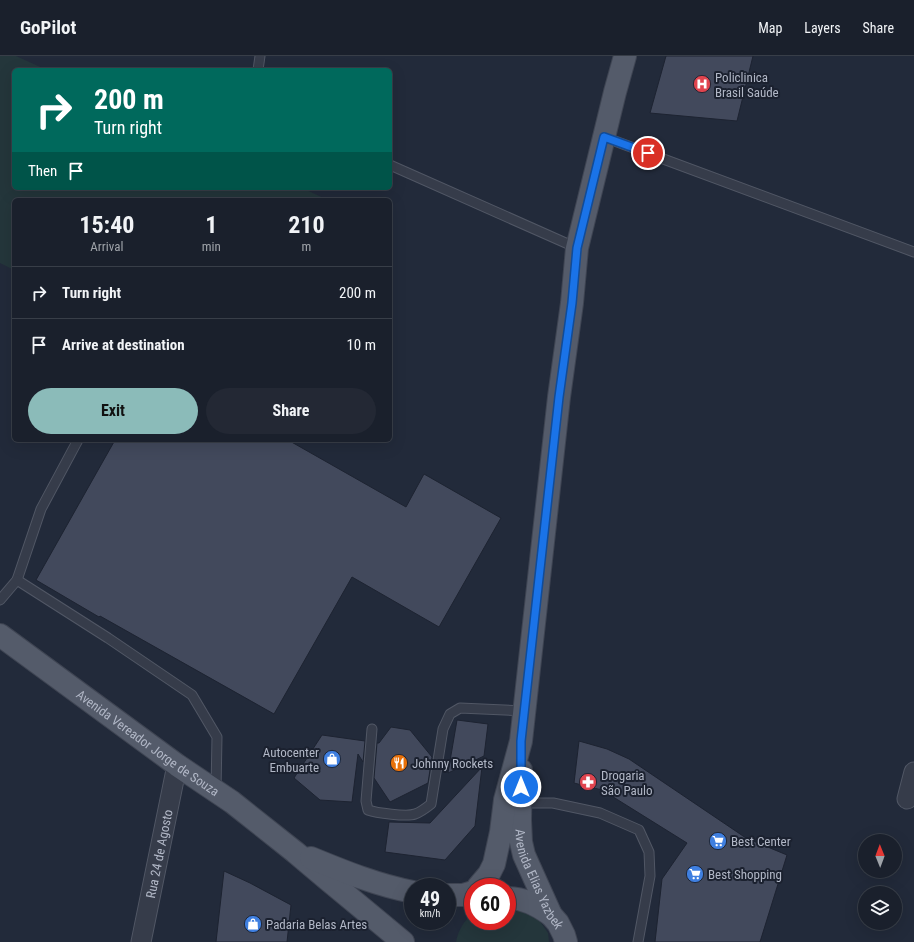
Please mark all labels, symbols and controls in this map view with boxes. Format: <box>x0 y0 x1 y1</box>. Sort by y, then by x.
text: GoPilot <box>20 16 76 39</box>
text: Map <box>758 20 782 36</box>
text: Layers <box>804 20 841 36</box>
text: Share <box>863 20 894 36</box>
place label: Policlinica Brasil Saúde <box>715 70 779 100</box>
hospital icon: Policlinica Brasil Saúde <box>692 74 712 94</box>
text: 200 m <box>94 83 164 116</box>
icon: right <box>28 84 80 136</box>
text: Turn right <box>94 117 162 138</box>
pin <box>631 136 665 170</box>
icon: arrive <box>637 142 659 164</box>
icon: arrive <box>65 160 87 182</box>
text: Then <box>28 162 57 180</box>
text: 15:40 <box>79 211 134 239</box>
text: 1 <box>205 211 217 239</box>
text: 210 <box>288 211 325 239</box>
text: Arrival <box>90 239 123 254</box>
text: min <box>202 239 221 254</box>
text: m <box>302 239 311 254</box>
icon: right <box>28 282 50 304</box>
text: Turn right <box>62 284 121 302</box>
text: 200 m <box>339 284 376 302</box>
icon: arrive <box>28 334 50 356</box>
text: Arrive at destination <box>62 336 185 354</box>
text: 10 m <box>346 336 376 354</box>
button: Exit <box>28 388 198 434</box>
button: Share <box>206 388 376 434</box>
street label: Avenida Vereador Jorge de Souza <box>74 686 222 799</box>
place label: Autocenter Embuarte <box>263 745 319 775</box>
shop icon: Autocenter Embuarte <box>322 749 342 769</box>
restaurant icon: Johnny Rockets <box>389 753 409 773</box>
place label: Johnny Rockets <box>412 756 493 771</box>
position arrow <box>500 766 542 808</box>
place label: Drogaria São Paulo <box>601 768 653 798</box>
pharmacy icon: Drogaria São Paulo <box>578 772 598 792</box>
street label: Rua 24 de Agosto <box>143 808 175 900</box>
street label: Avenida Elias Yazbek <box>513 829 567 931</box>
supermarket icon: Best Center <box>708 831 728 851</box>
place label: Best Center <box>731 834 791 849</box>
north arrow <box>858 834 902 878</box>
map controls <box>858 834 902 930</box>
supermarket icon: Best Shopping <box>685 864 705 884</box>
place label: Best Shopping <box>708 867 782 882</box>
speed limit sign: 60 <box>464 878 516 930</box>
button: layers <box>858 886 902 930</box>
text: 49 <box>420 887 440 911</box>
text: km/h <box>420 908 440 919</box>
shop icon: Padaria Belas Artes <box>243 914 263 934</box>
place label: Padaria Belas Artes <box>266 917 367 932</box>

